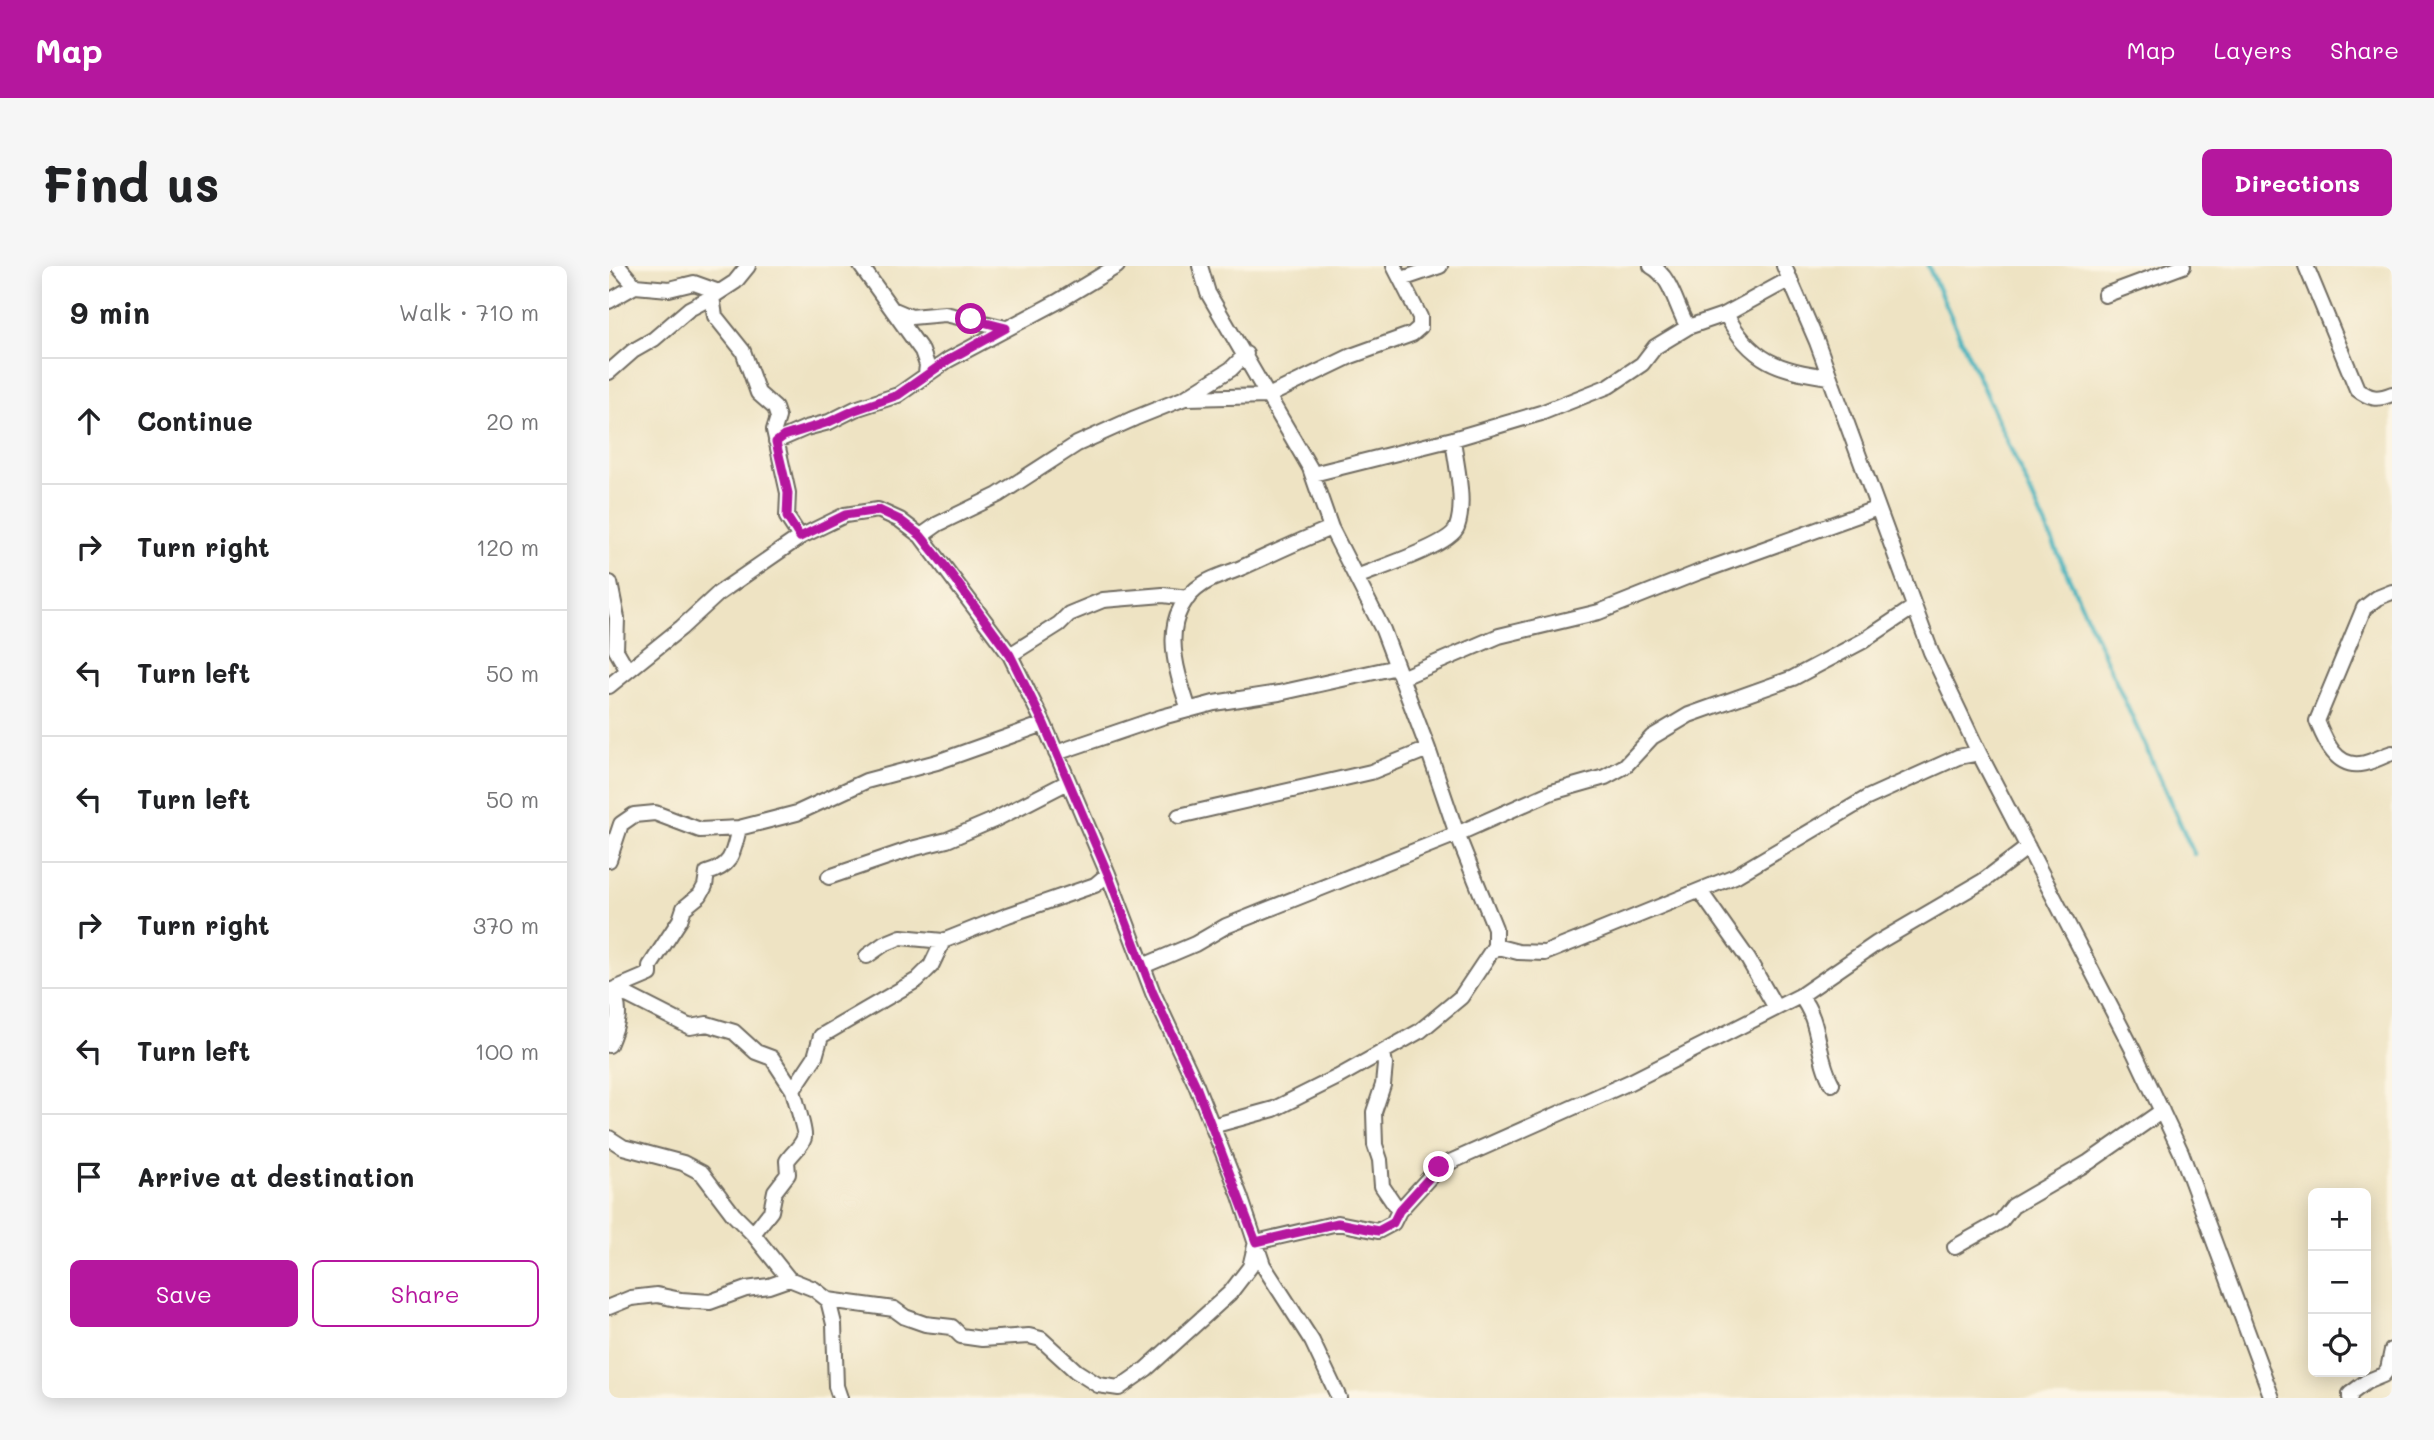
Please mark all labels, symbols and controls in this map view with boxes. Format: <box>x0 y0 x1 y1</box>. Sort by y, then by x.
text: Map <box>35 28 103 71</box>
text: Map <box>2127 34 2175 65</box>
text: Layers <box>2213 34 2292 65</box>
text: Share <box>2330 34 2399 65</box>
button: Directions <box>2202 149 2392 216</box>
text: Find us <box>42 151 220 214</box>
text: 9 min <box>70 292 150 332</box>
text: Walk · 710 m <box>399 297 539 327</box>
route start <box>955 303 986 334</box>
icon: ahead <box>70 402 108 440</box>
text: Continue <box>137 404 253 438</box>
text: 20 m <box>486 406 539 436</box>
icon: right <box>70 528 108 566</box>
text: Turn right <box>137 530 270 564</box>
text: 120 m <box>476 532 539 562</box>
icon: left <box>70 654 108 692</box>
text: Turn left <box>137 656 250 690</box>
text: 50 m <box>486 658 539 688</box>
icon: left <box>70 780 108 818</box>
text: Turn left <box>137 782 250 816</box>
text: 50 m <box>486 784 539 814</box>
icon: right <box>70 906 108 944</box>
text: Turn right <box>137 908 270 942</box>
text: 370 m <box>473 910 539 940</box>
icon: left <box>70 1032 108 1070</box>
text: Turn left <box>137 1034 250 1068</box>
text: 100 m <box>475 1036 539 1066</box>
route end <box>1423 1151 1454 1182</box>
icon: arrive <box>70 1158 108 1196</box>
text: Arrive at destination <box>137 1160 414 1194</box>
map controls <box>2308 1188 2371 1377</box>
button: + <box>2308 1188 2371 1251</box>
button: − <box>2308 1251 2371 1314</box>
button: Save <box>70 1260 298 1327</box>
button: Share <box>312 1260 539 1327</box>
button: locate <box>2308 1314 2371 1377</box>

